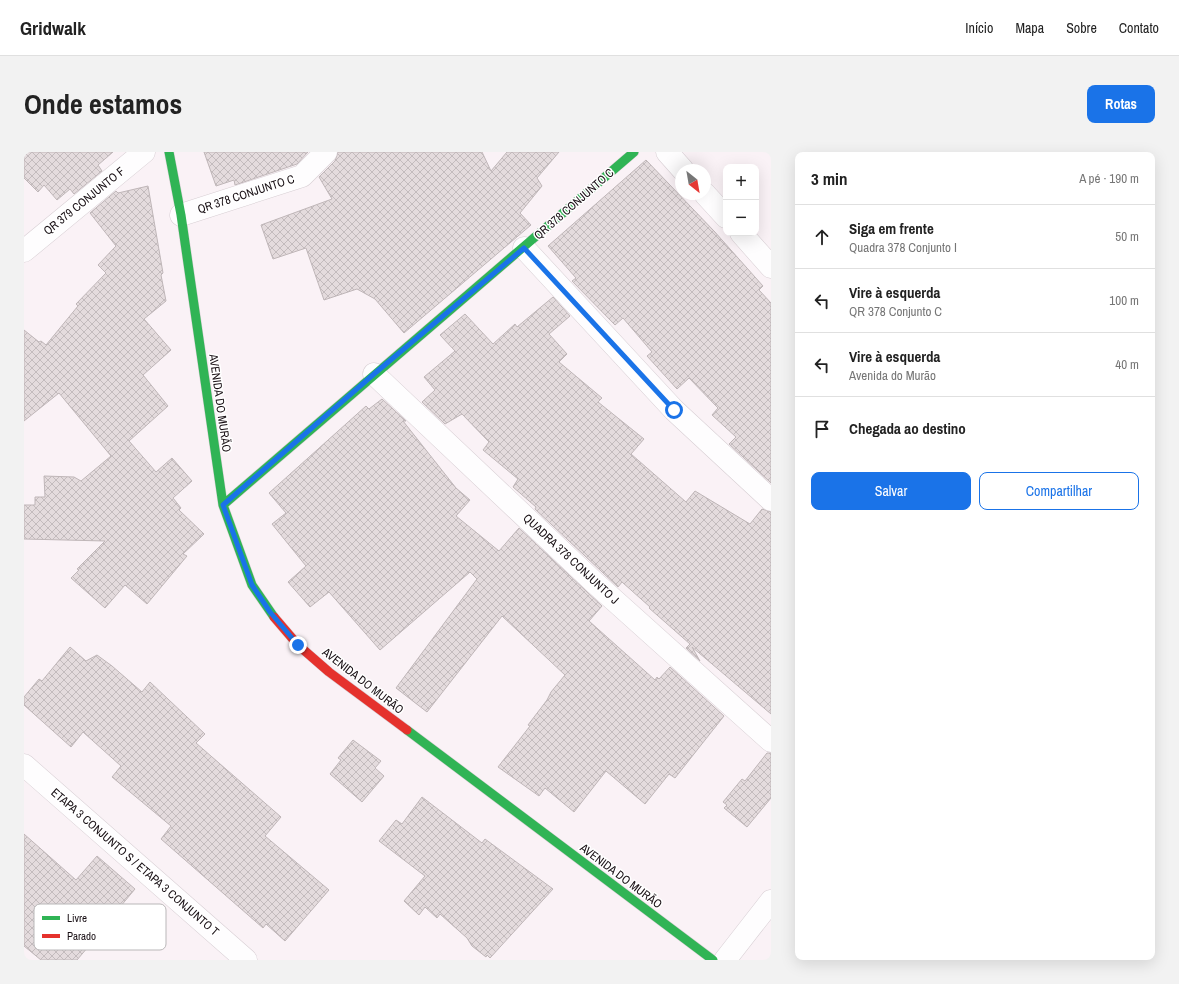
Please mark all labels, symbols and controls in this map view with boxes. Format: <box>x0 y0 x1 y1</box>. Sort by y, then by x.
text: Gridwalk <box>20 15 86 41</box>
text: Início <box>965 19 993 37</box>
text: Mapa <box>1015 19 1044 37</box>
text: Sobre <box>1066 19 1097 37</box>
text: Contato <box>1119 19 1159 37</box>
text: Onde estamos <box>24 85 182 123</box>
button: Rotas <box>1087 85 1155 123</box>
street label: QR 379 CONJUNTO F <box>40 163 128 239</box>
north arrow <box>675 164 711 200</box>
map controls <box>723 164 759 236</box>
button: + <box>723 164 759 200</box>
street label: QR 378 CONJUNTO C <box>531 165 617 243</box>
text: 3 min <box>811 167 847 190</box>
text: A pé · 190 m <box>1079 170 1139 187</box>
street label: QR 378 CONJUNTO C <box>196 171 296 217</box>
button: − <box>723 200 759 236</box>
text: Siga em frente <box>849 218 934 239</box>
icon: ahead <box>811 226 833 248</box>
text: 50 m <box>1115 228 1139 245</box>
text: Quadra 378 Conjunto I <box>849 239 957 256</box>
text: Vire à esquerda <box>849 282 940 303</box>
icon: left <box>811 290 833 312</box>
text: 100 m <box>1109 292 1139 309</box>
text: QR 378 Conjunto C <box>849 303 942 320</box>
text: Vire à esquerda <box>849 346 940 367</box>
street label: AVENIDA DO MURÃO <box>205 352 235 453</box>
icon: left <box>811 354 833 376</box>
text: 40 m <box>1115 356 1139 373</box>
text: Avenida do Murão <box>849 367 936 384</box>
route start <box>665 401 683 419</box>
icon: arrive <box>811 418 833 440</box>
text: Chegada ao destino <box>849 418 966 439</box>
button: Salvar <box>811 472 971 510</box>
button: Compartilhar <box>979 472 1139 510</box>
street label: QUADRA 378 CONJUNTO J <box>520 510 622 608</box>
route end <box>289 636 307 654</box>
street label: AVENIDA DO MURÃO <box>318 644 407 718</box>
street label: ETAPA 3 CONJUNTO S / ETAPA 3 CONJUNTO T <box>48 785 222 939</box>
street label: AVENIDA DO MURÃO <box>576 839 666 912</box>
legend <box>34 904 166 950</box>
text: Livre <box>67 911 87 925</box>
text: Parado <box>67 929 96 943</box>

